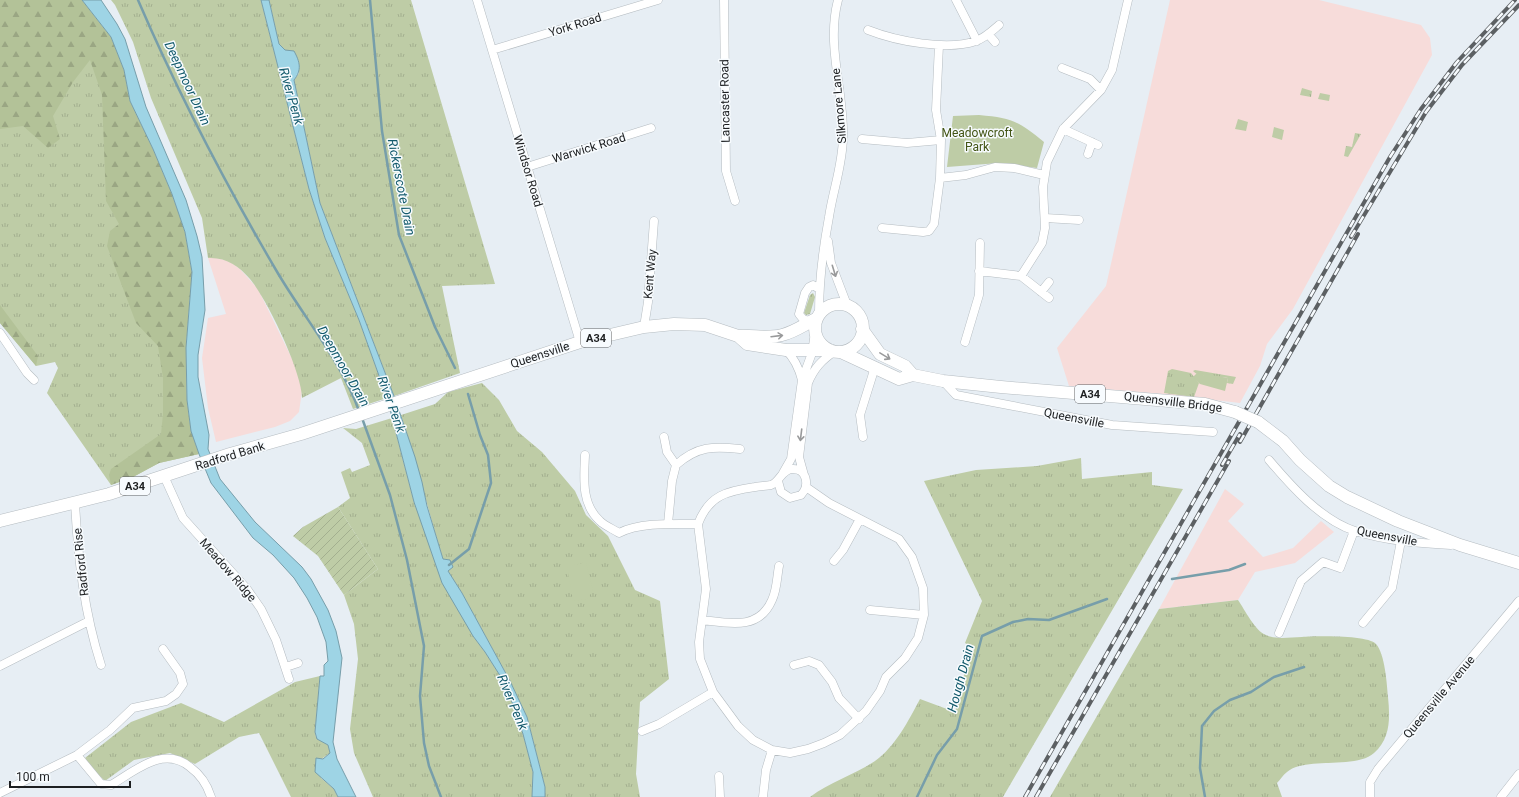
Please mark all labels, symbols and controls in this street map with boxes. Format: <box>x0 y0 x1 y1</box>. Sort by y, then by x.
street label: York Road <box>547 10 603 40</box>
water label: Deepmoor Drain <box>162 39 214 128</box>
street label: Lancaster Road <box>717 59 733 143</box>
water label: River Penk <box>276 66 307 127</box>
street label: Silkmore Lane <box>829 68 849 144</box>
park label: Meadowcroft Park <box>941 126 1013 154</box>
street label: Warwick Road <box>551 130 627 166</box>
street label: Windsor Road <box>510 133 546 209</box>
water label: Rickerscote Drain <box>385 137 418 237</box>
street label: Kent Way <box>641 248 659 299</box>
one-way arrow <box>831 264 838 277</box>
water label: Deepmoor Drain <box>314 323 373 409</box>
road number: A34 <box>581 329 611 347</box>
one-way arrow <box>770 332 783 340</box>
street label: Queensville <box>509 339 571 371</box>
one-way arrow <box>879 351 890 360</box>
water label: River Penk <box>374 374 409 435</box>
road number: A34 <box>1075 385 1105 403</box>
street label: Queensville Bridge <box>1123 389 1223 415</box>
street label: Queensville <box>1043 405 1105 431</box>
one-way arrow <box>798 428 805 441</box>
street label: Radford Bank <box>193 438 267 473</box>
road number: A34 <box>120 477 150 495</box>
street label: Queensville <box>1356 523 1418 549</box>
street label: Radford Rise <box>70 527 92 597</box>
street label: Meadow Ridge <box>197 536 259 604</box>
water label: Hough Drain <box>944 643 977 714</box>
street label: Queensville Avenue <box>1400 653 1478 741</box>
water label: River Penk <box>494 672 531 733</box>
scale bar <box>10 763 130 789</box>
text: 100 m <box>16 770 50 784</box>

